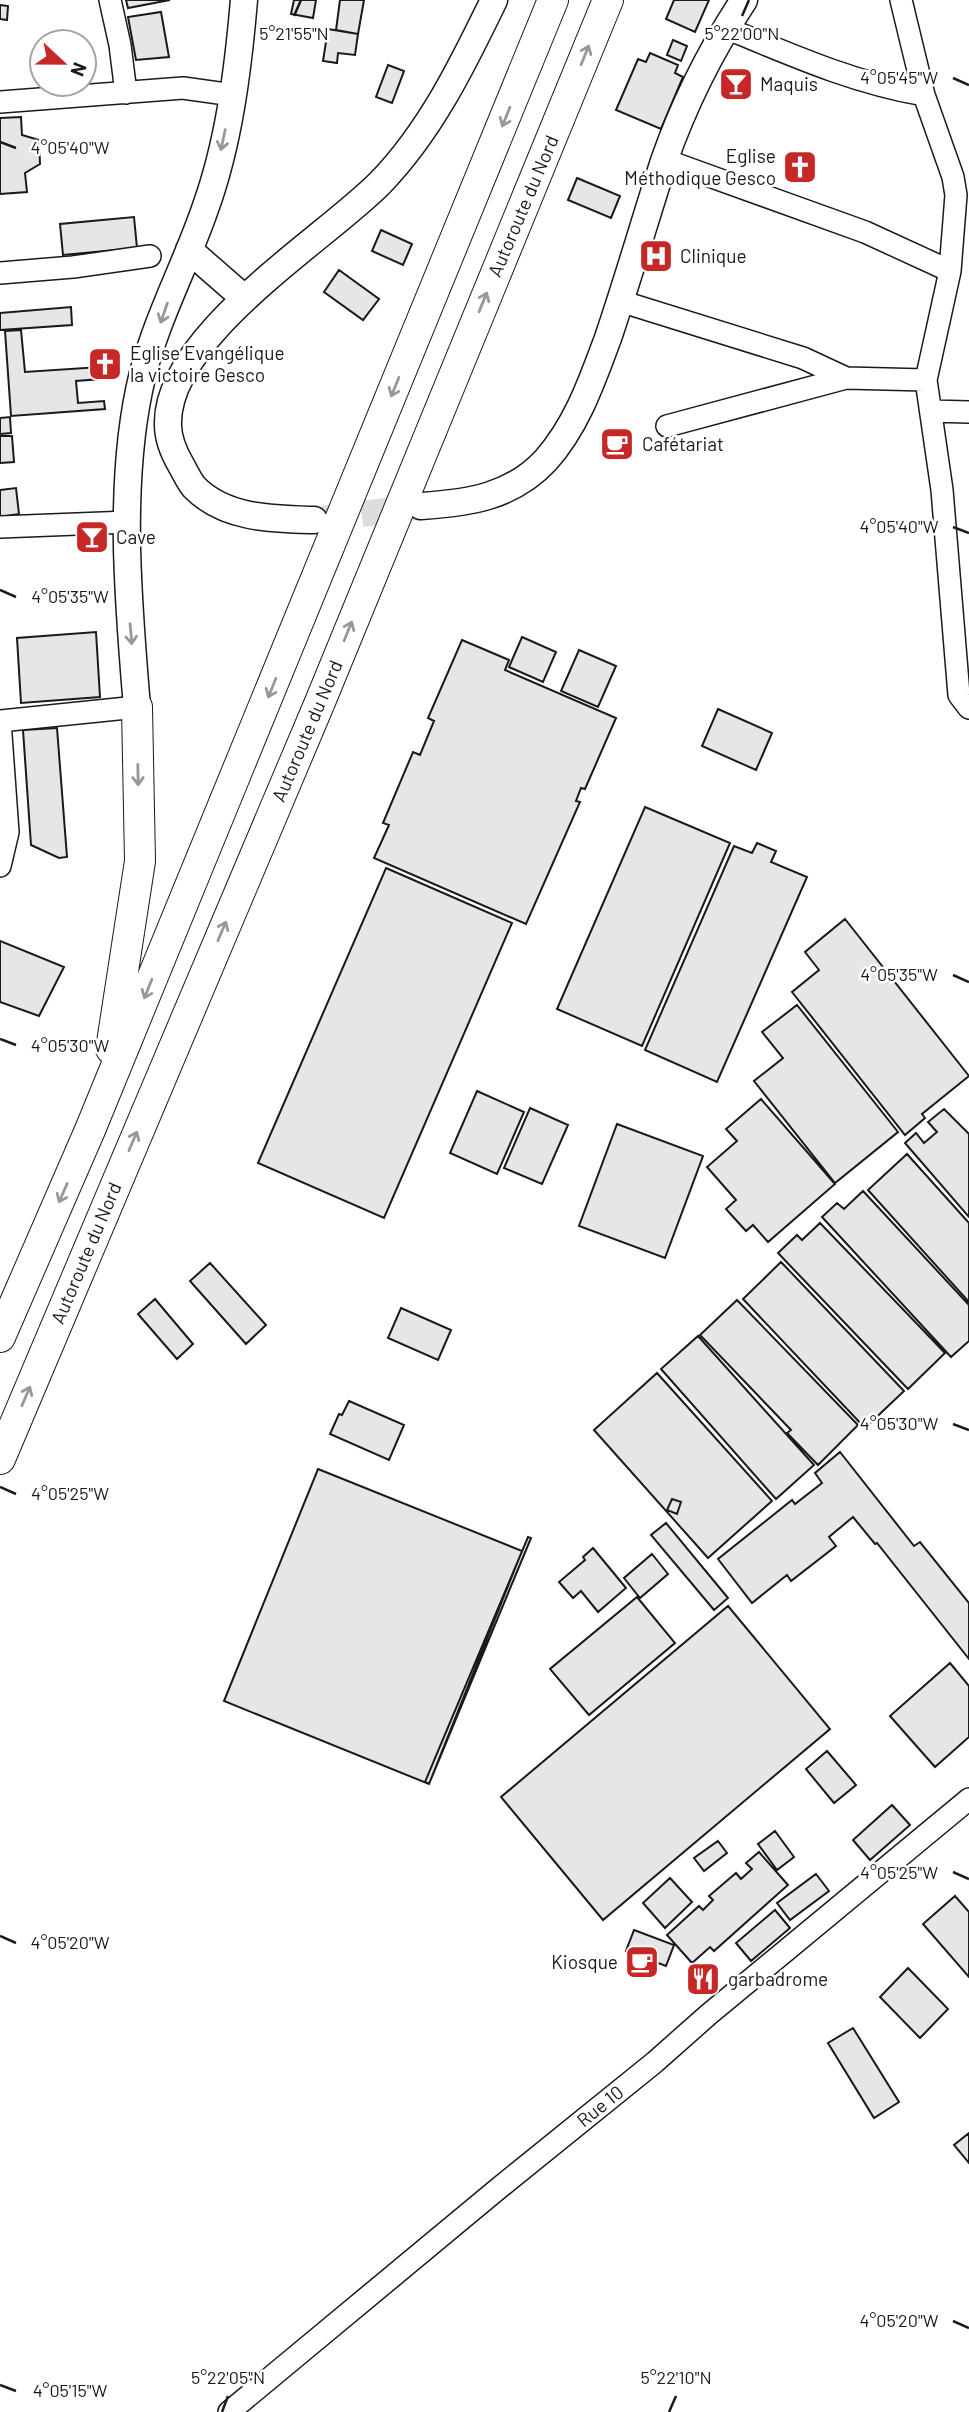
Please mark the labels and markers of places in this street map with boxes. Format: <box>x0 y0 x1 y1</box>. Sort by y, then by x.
bar icon: Maquis <box>717 65 755 103</box>
place label: Maquis <box>760 72 818 95</box>
place label: Eglise Méthodique Gesco <box>624 144 776 189</box>
church icon: Eglise Méthodique Gesco <box>781 148 819 186</box>
hospital icon: Clinique <box>637 237 675 275</box>
place label: Clinique <box>680 244 747 267</box>
place label: Eglise Evangélique la victoire Gesco <box>130 341 285 386</box>
church icon: Eglise Evangélique la victoire Gesco <box>86 345 124 383</box>
cafe icon: Cafétariat <box>598 425 636 463</box>
place label: Cafétariat <box>642 432 724 455</box>
bar icon: Cave <box>73 518 111 556</box>
place label: Cave <box>116 525 156 548</box>
cafe icon: Kiosque <box>623 1943 661 1981</box>
place label: Kiosque <box>551 1950 618 1973</box>
restaurant icon: garbadrome <box>684 1960 722 1998</box>
place label: garbadrome <box>728 1967 828 1990</box>

